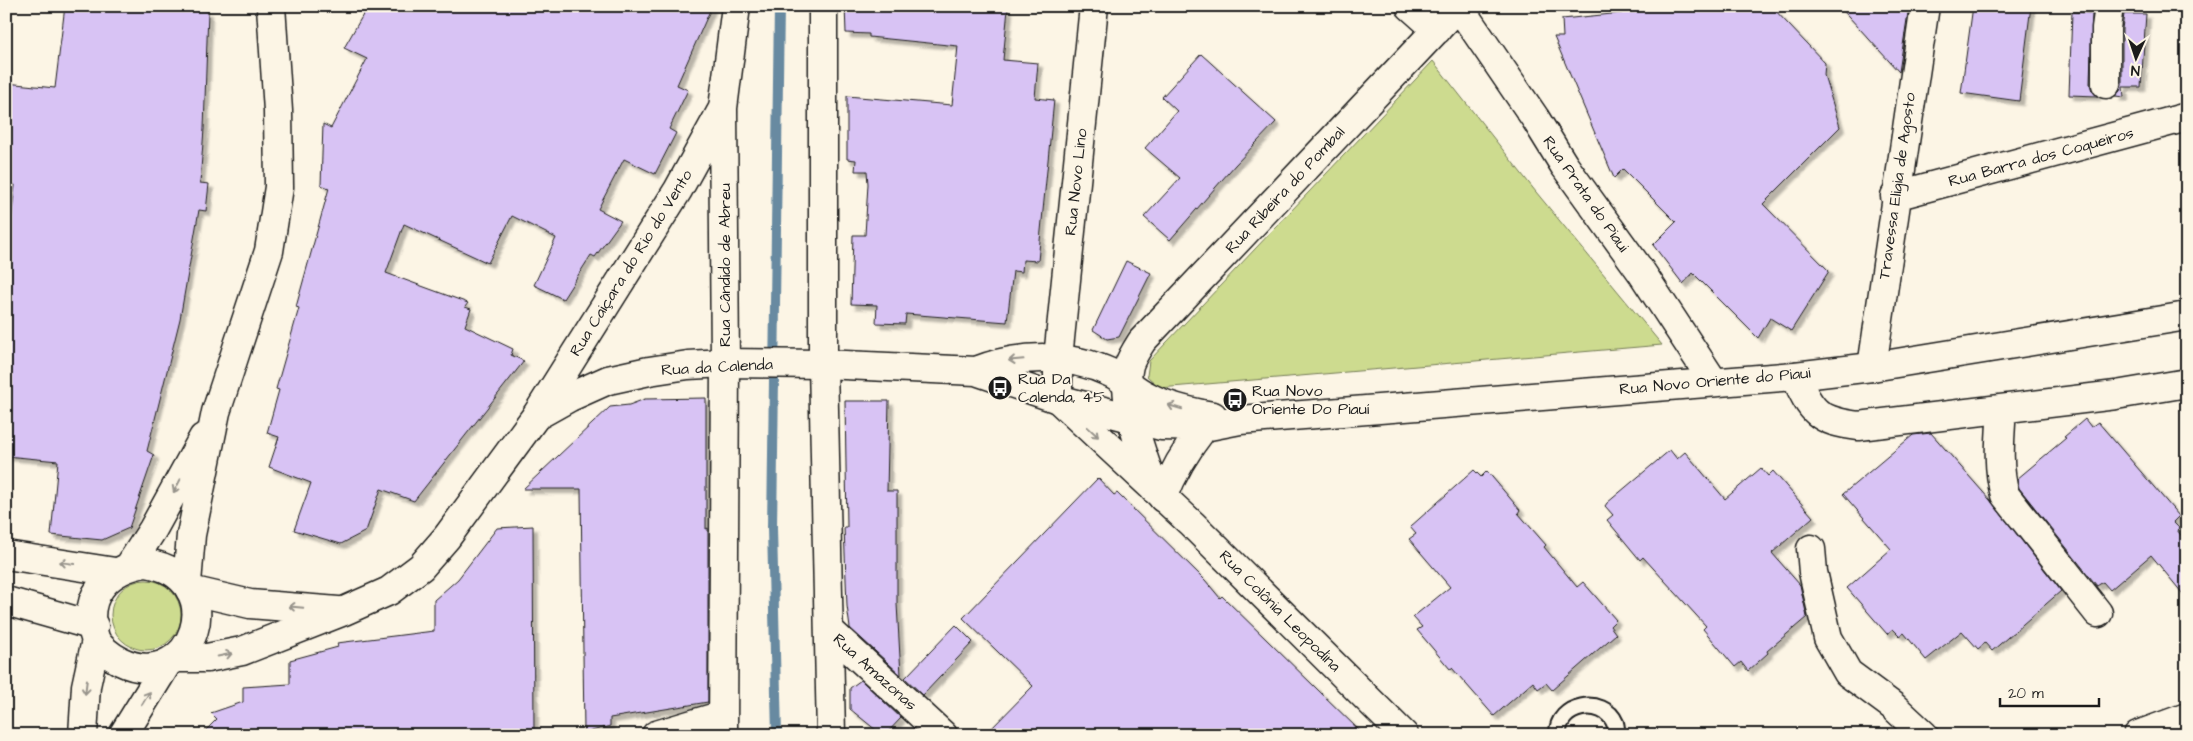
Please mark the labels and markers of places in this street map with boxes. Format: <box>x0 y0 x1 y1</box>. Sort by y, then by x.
place label: Rua Da Calenda, 45 <box>1018 368 1105 408</box>
bus stop icon: Rua Da Calenda, 45 <box>987 375 1013 401</box>
place label: Rua Novo Oriente Do Piauí <box>1252 380 1370 420</box>
bus stop icon: Rua Novo Oriente Do Piauí <box>1222 387 1248 413</box>

